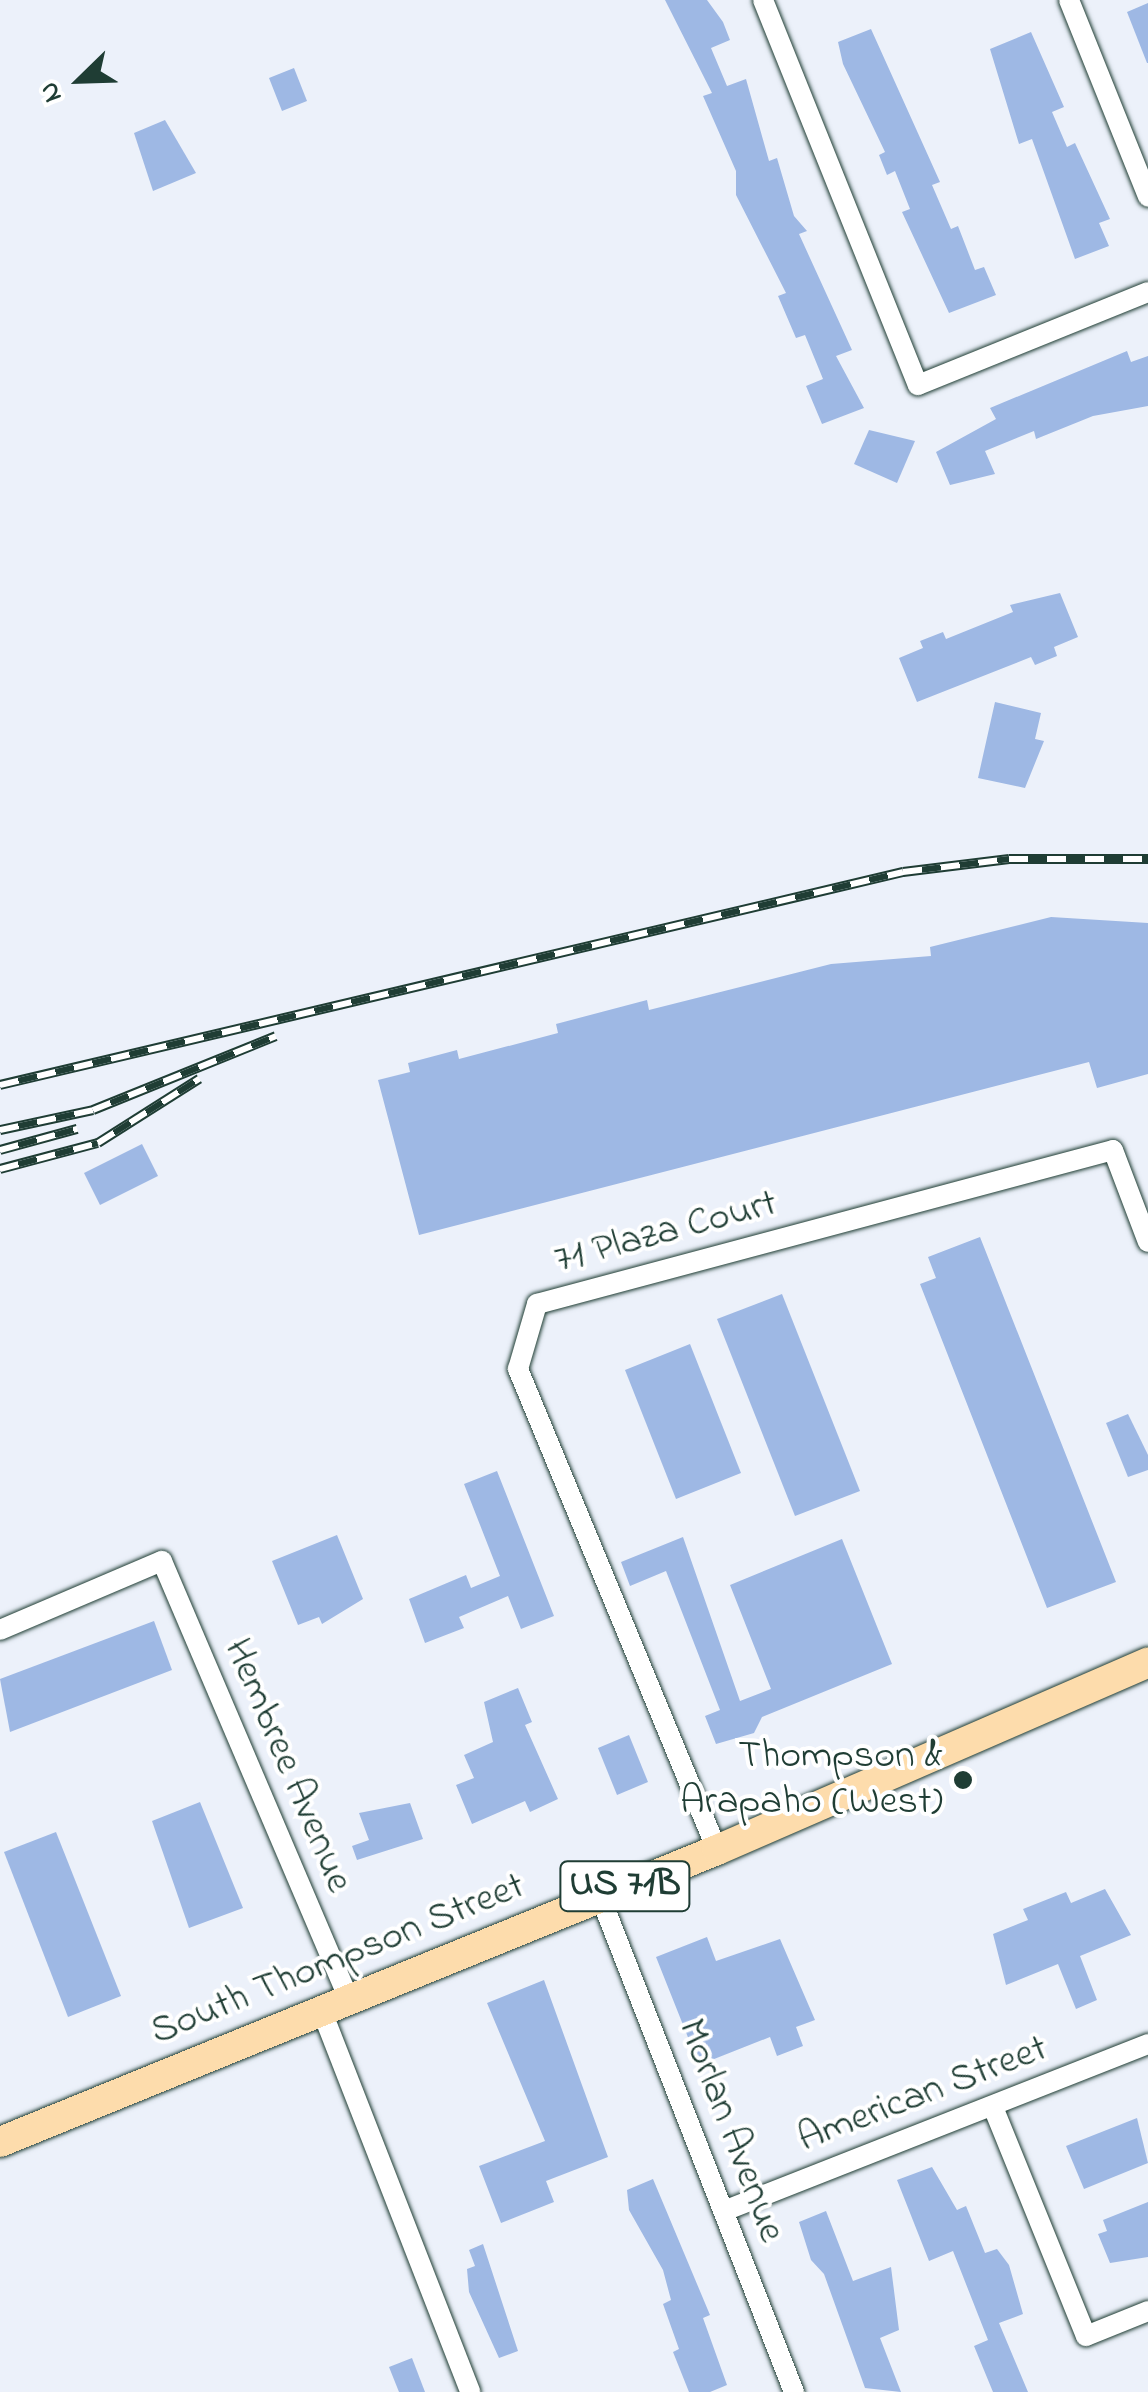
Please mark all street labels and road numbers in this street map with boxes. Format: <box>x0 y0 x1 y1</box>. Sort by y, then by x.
street label: 71 Plaza Court <box>550 1180 782 1286</box>
street label: Hembree Avenue <box>212 1632 362 1900</box>
road number: US 71B <box>558 1853 692 1919</box>
street label: South Thompson Street <box>144 1863 532 2057</box>
street label: Morlan Avenue <box>665 2013 795 2249</box>
street label: American Street <box>792 2025 1054 2165</box>

